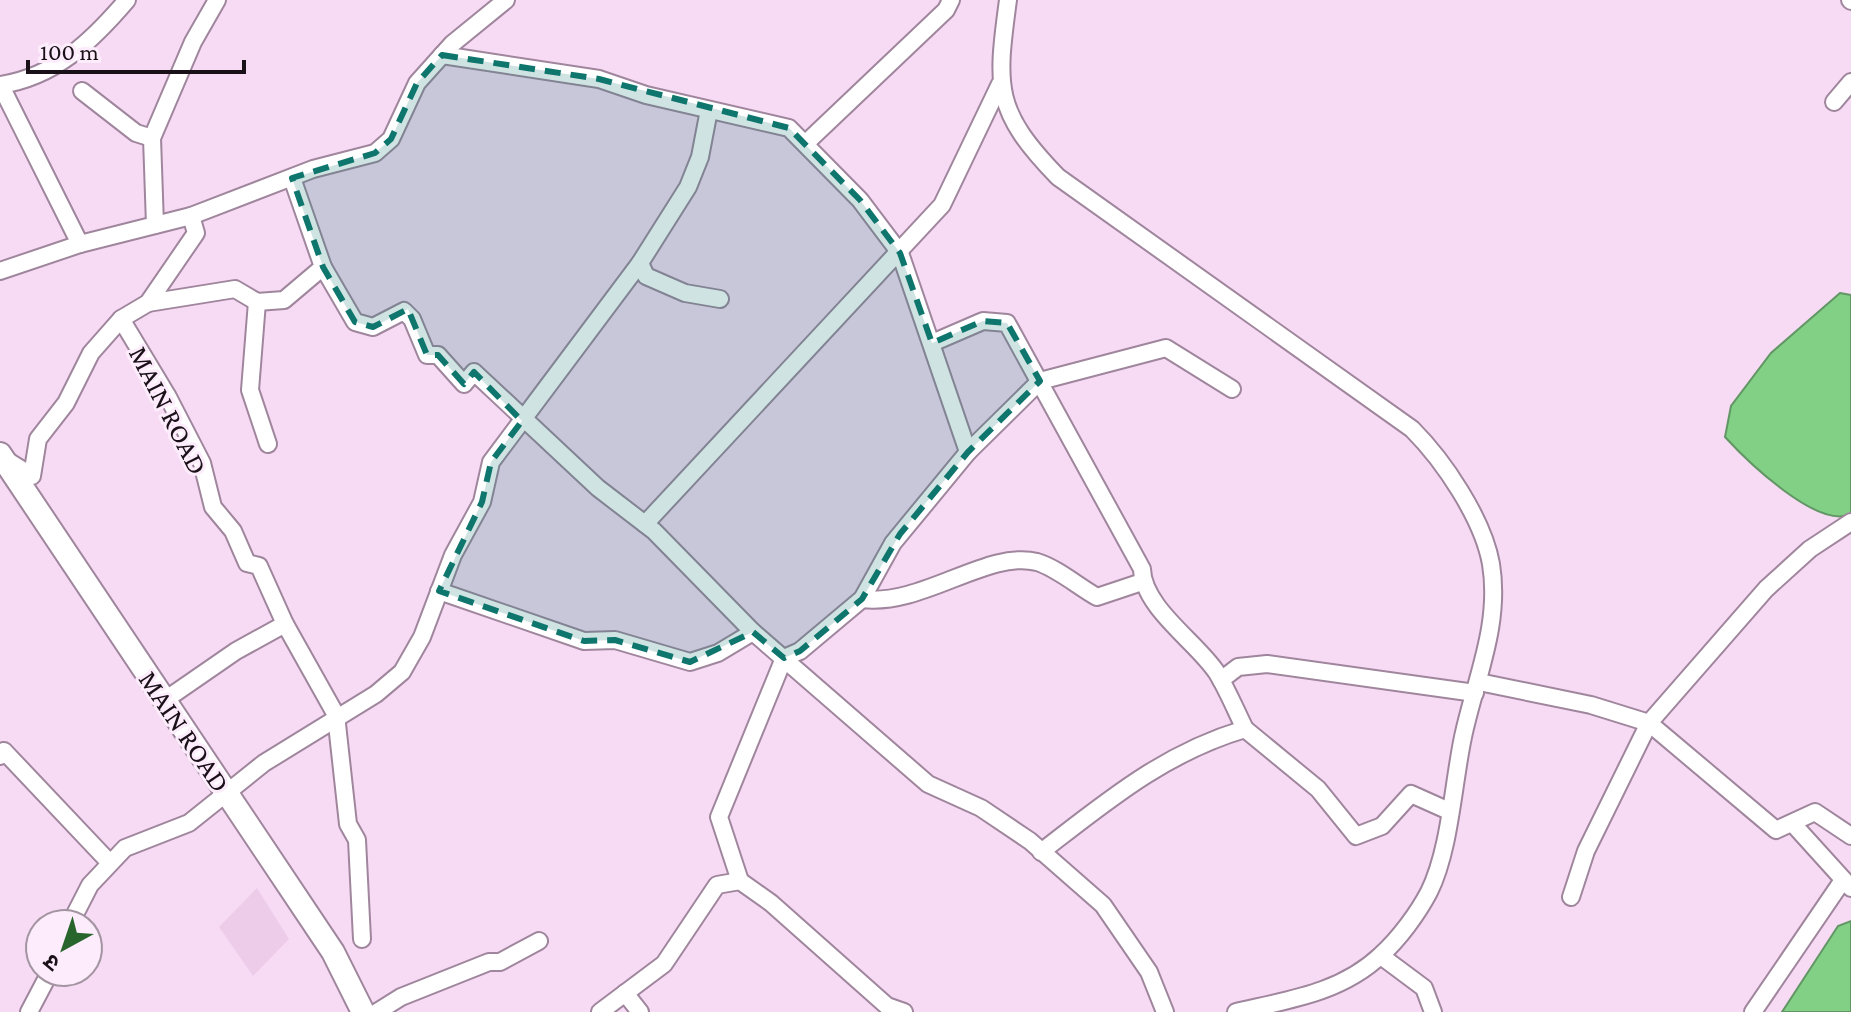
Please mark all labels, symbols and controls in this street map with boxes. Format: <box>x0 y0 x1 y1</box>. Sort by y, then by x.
scale bar <box>28 24 244 74</box>
text: 100 m <box>40 38 99 65</box>
street label: MAIN ROAD <box>123 341 214 480</box>
street label: MAIN ROAD <box>133 665 237 798</box>
north arrow <box>24 908 104 988</box>
text: उ <box>38 949 64 977</box>

